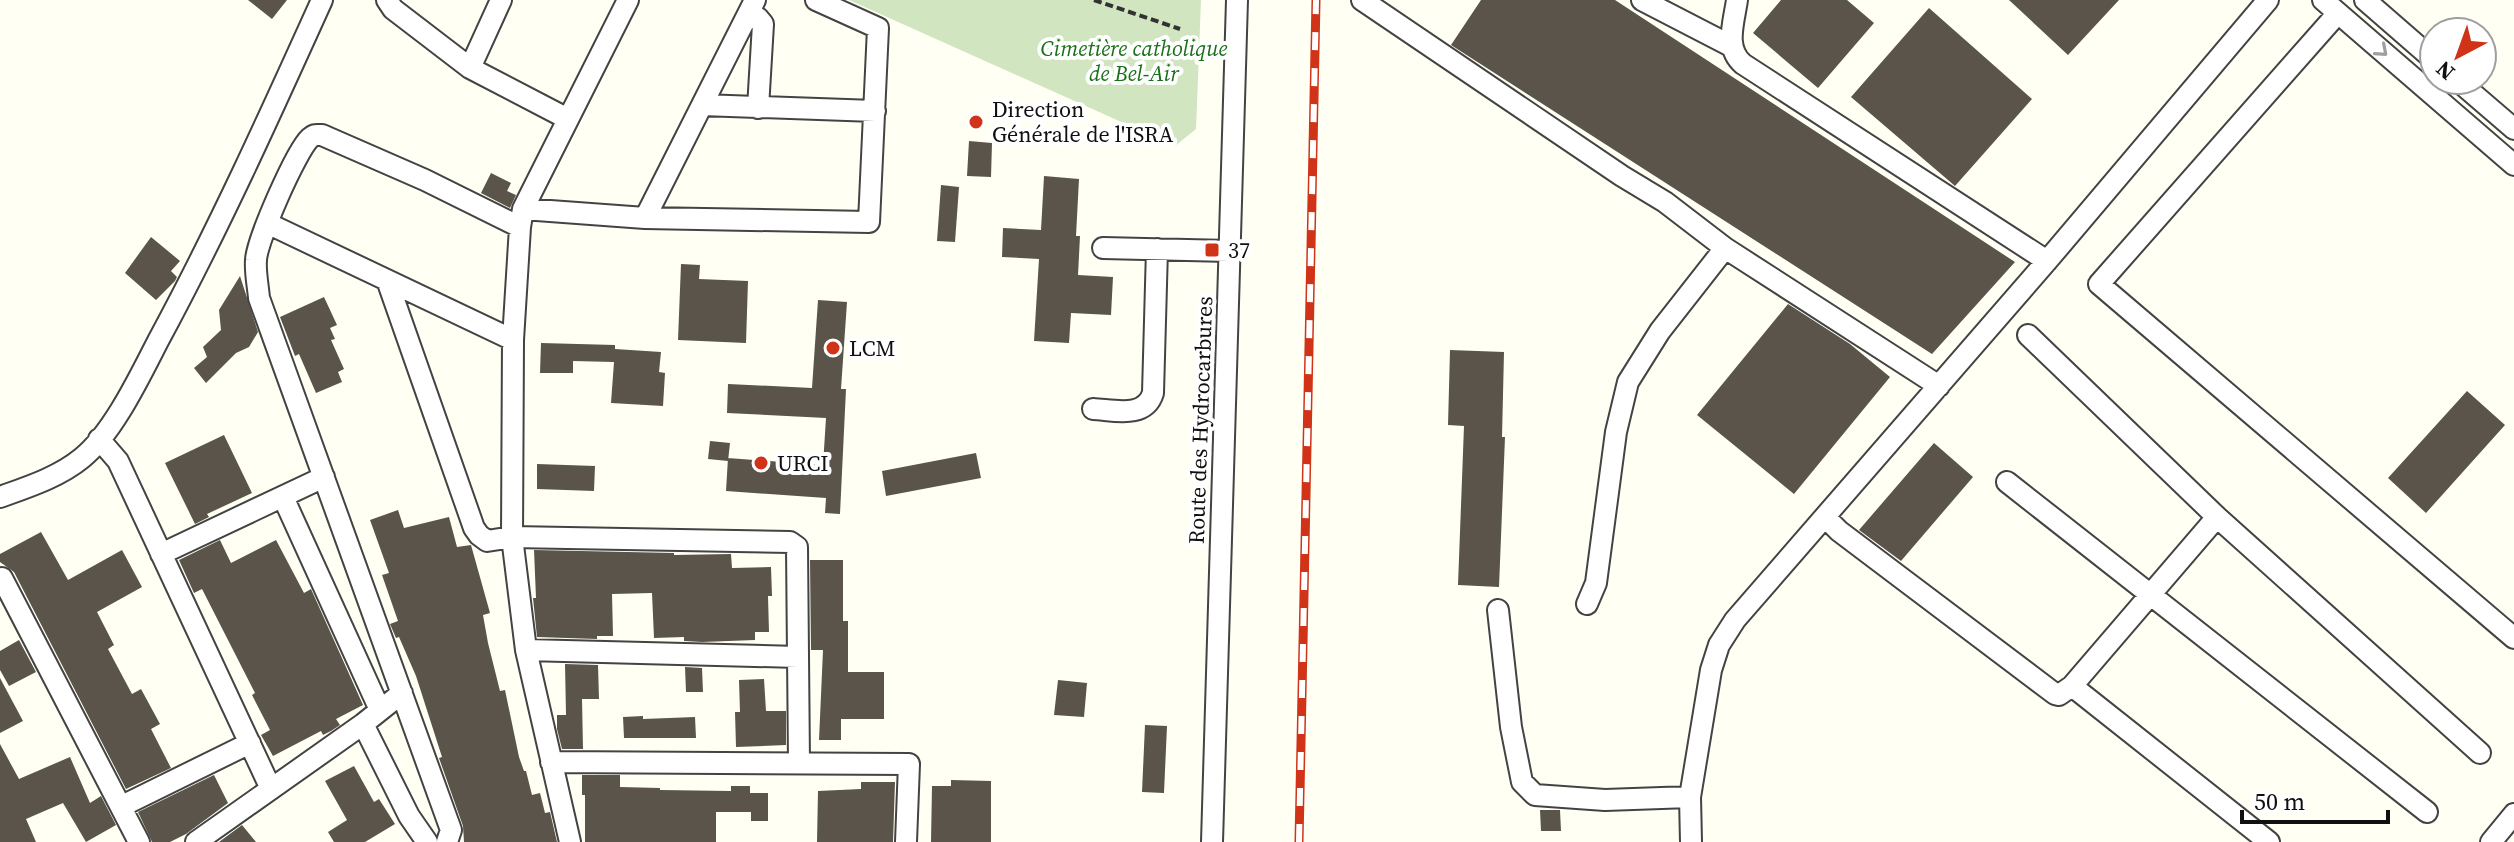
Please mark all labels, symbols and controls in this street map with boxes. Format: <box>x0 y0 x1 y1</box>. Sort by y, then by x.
north arrow <box>2418 16 2498 96</box>
park label: Cimetière catholique de Bel-Air <box>1040 33 1228 88</box>
one-way arrow <box>2373 41 2388 56</box>
text: N <box>2429 55 2461 88</box>
place label: Direction Générale de l'ISRA <box>992 94 1174 149</box>
marker: Direction Générale de l'ISRA <box>967 113 985 131</box>
place label: 37 <box>1228 235 1250 265</box>
marker: 37 <box>1203 241 1221 259</box>
street label: Route des Hydrocarbures <box>1181 296 1219 544</box>
place label: LCM <box>849 333 895 363</box>
marker: LCM <box>824 339 842 357</box>
place label: URCI <box>777 448 828 478</box>
marker: URCI <box>752 454 770 472</box>
scale bar <box>2242 774 2388 824</box>
text: 50 m <box>2254 785 2305 818</box>

